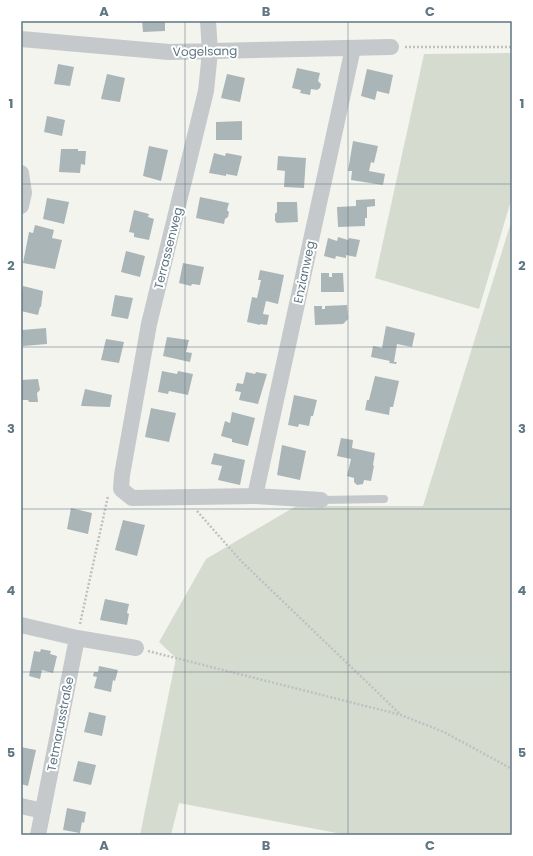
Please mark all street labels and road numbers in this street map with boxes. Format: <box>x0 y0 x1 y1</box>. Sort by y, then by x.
street label: Vogelsang <box>173 42 237 60</box>
street label: Terrassenweg <box>150 205 186 291</box>
street label: Enzianweg <box>289 239 319 305</box>
street label: Tetmarusstraße <box>42 675 78 773</box>

